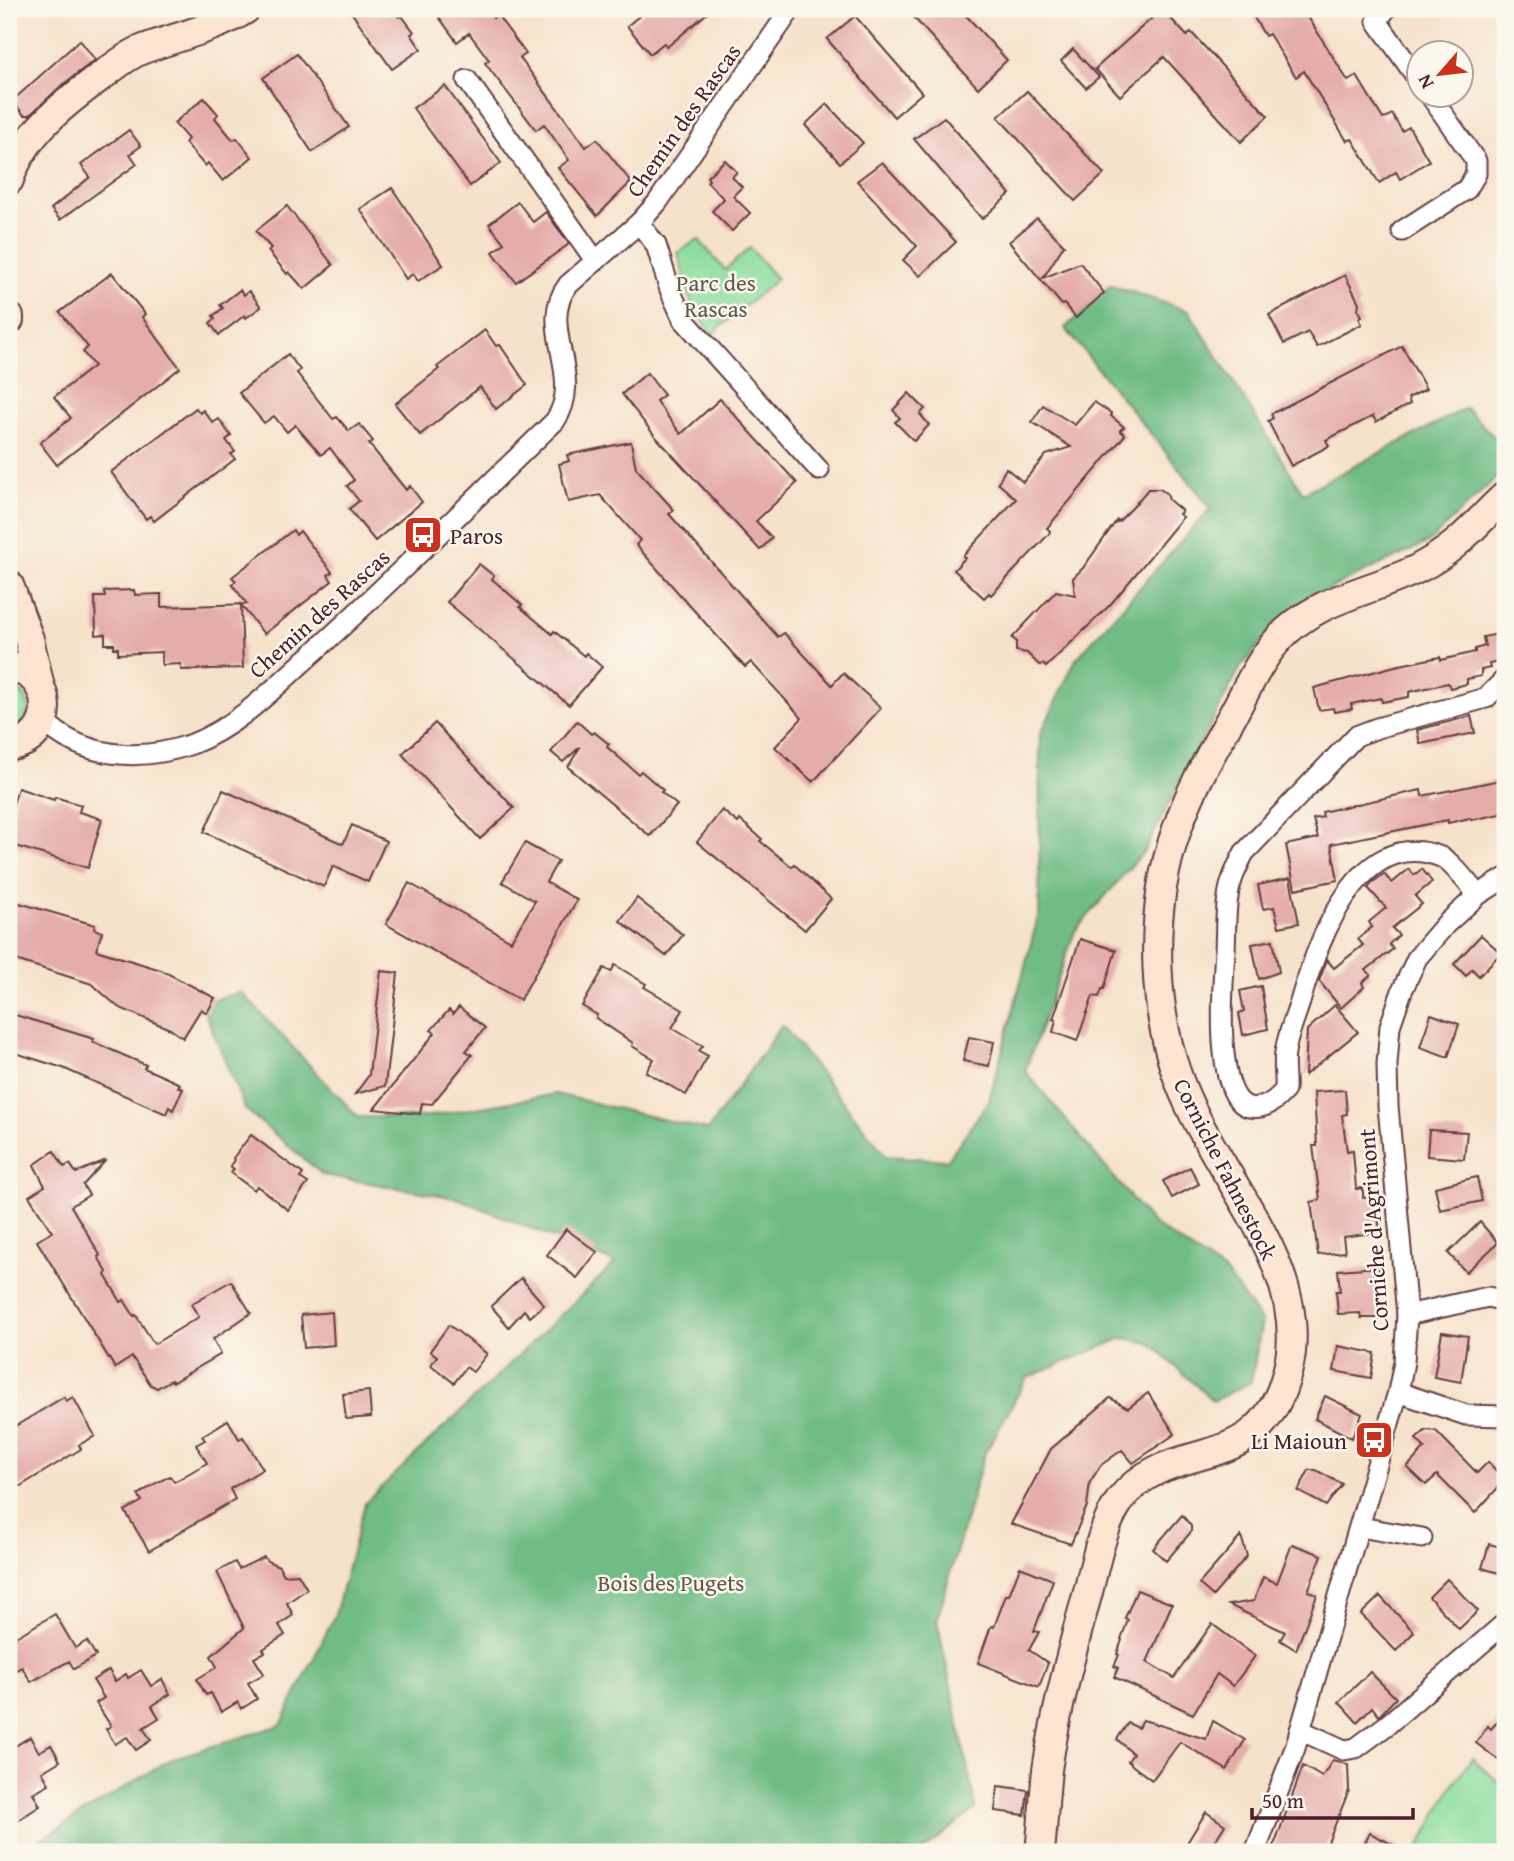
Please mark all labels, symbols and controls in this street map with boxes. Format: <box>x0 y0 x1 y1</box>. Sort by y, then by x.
street label: Chemin des Rascas <box>618 37 748 203</box>
north arrow <box>1406 38 1476 108</box>
text: N <box>1410 70 1440 94</box>
park label: Parc des Rascas <box>676 266 756 325</box>
bus stop icon: Paros <box>402 514 444 556</box>
place label: Paros <box>450 519 503 552</box>
street label: Chemin des Rascas <box>241 540 397 686</box>
street label: Corniche Fahnestock <box>1166 1072 1286 1266</box>
street label: Corniche d'Agrimont <box>1349 1128 1397 1332</box>
bus stop icon: Li Maioun <box>1353 1419 1395 1461</box>
place label: Li Maioun <box>1251 1424 1347 1457</box>
park label: Bois des Pugets <box>598 1566 744 1599</box>
scale bar <box>1252 1777 1412 1821</box>
text: 50 m <box>1262 1785 1304 1816</box>

